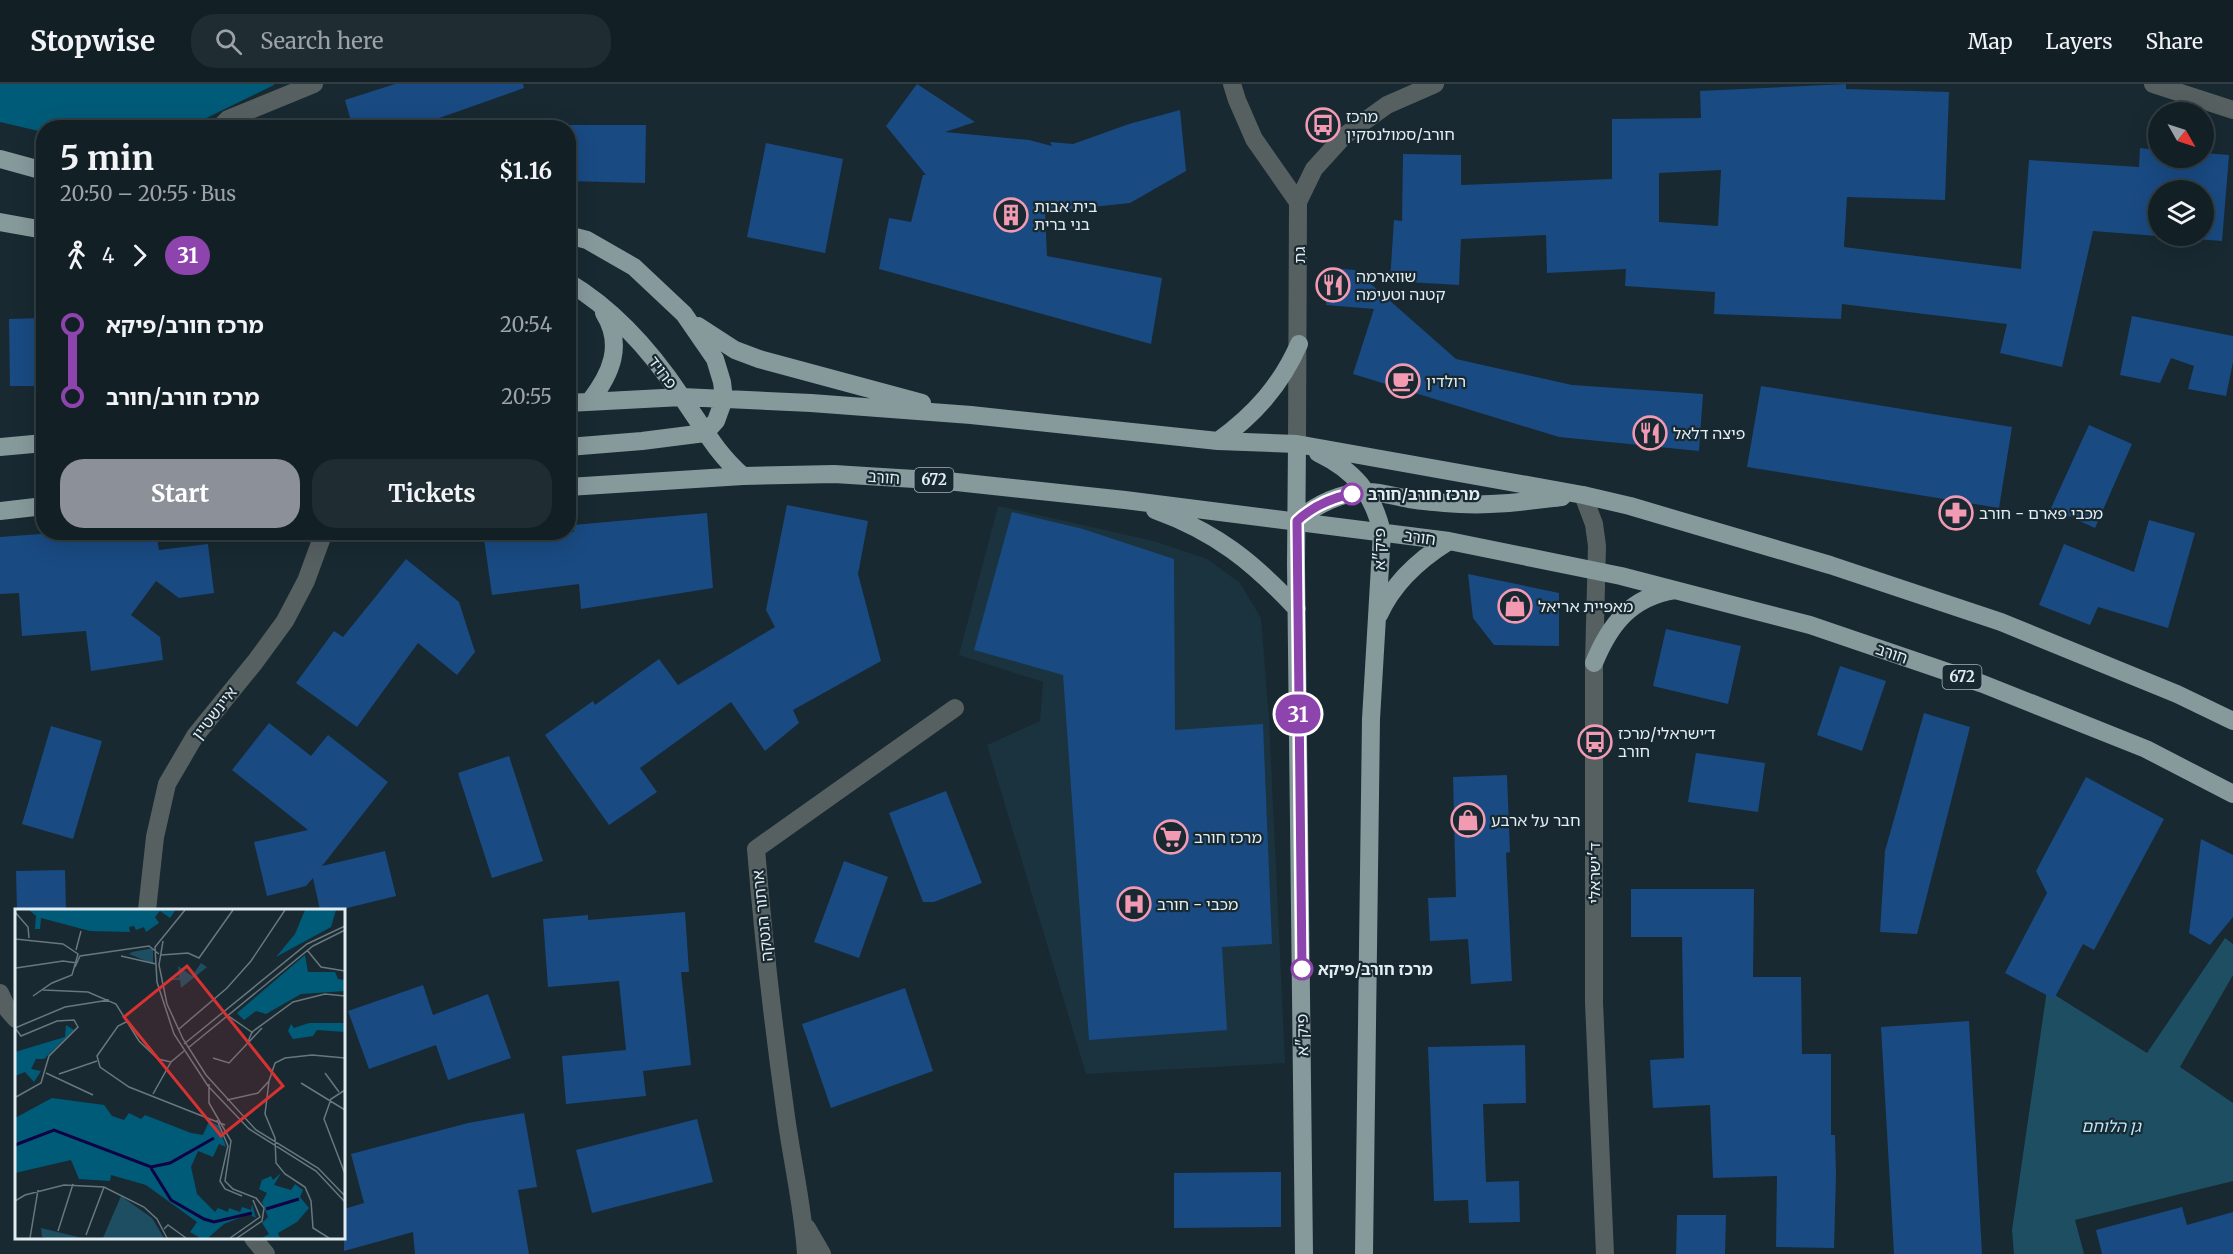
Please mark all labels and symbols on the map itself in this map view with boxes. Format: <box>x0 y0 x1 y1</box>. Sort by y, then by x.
north arrow <box>2148 102 2214 168</box>
place label: מרכז חורב/סמולנסקין <box>1346 106 1455 144</box>
bus stop icon: מרכז חורב/סמולנסקין <box>1305 107 1341 143</box>
place label: בית אבות בני ברית <box>1034 196 1097 234</box>
building icon: בית אבות בני ברית <box>993 197 1029 233</box>
street label: גת <box>1289 247 1309 263</box>
place label: שווארמה קטנה וטעימה <box>1356 266 1445 304</box>
restaurant icon: שווארמה קטנה וטעימה <box>1315 267 1351 303</box>
street label: פרויד <box>644 352 682 392</box>
cafe icon: רולדין <box>1385 363 1421 399</box>
place label: רולדין <box>1426 371 1466 391</box>
restaurant icon: פיצה דלאל <box>1632 415 1668 451</box>
place label: פיצה דלאל <box>1673 423 1745 443</box>
street label: חורב <box>867 466 901 488</box>
road number: 672 <box>914 468 954 492</box>
marker: מרכז חורב/חורב <box>1341 483 1363 505</box>
place label: מרכז חורב/חורב <box>1368 484 1480 504</box>
pharmacy icon: מכבי פארם - חורב <box>1938 495 1974 531</box>
place label: מכבי פארם - חורב <box>1979 503 2103 523</box>
street label: חורב <box>1403 525 1437 549</box>
street label: פיק"א <box>1369 528 1389 570</box>
shop icon: מאפיית אריאל <box>1497 588 1533 624</box>
place label: מאפיית אריאל <box>1538 596 1633 616</box>
street label: חורב <box>1874 638 1910 668</box>
road number: 672 <box>1942 665 1982 689</box>
street label: איינשטיין <box>187 683 241 743</box>
line badge: 31 <box>1271 694 1325 734</box>
place label: ד׳ישראלי/מרכז חורב <box>1618 723 1716 761</box>
bus stop icon: ד׳ישראלי/מרכז חורב <box>1577 724 1613 760</box>
shop icon: חבר על ארבע <box>1450 802 1486 838</box>
place label: חבר על ארבע <box>1491 810 1581 830</box>
supermarket icon: מרכז חורב <box>1153 819 1189 855</box>
place label: מרכז חורב <box>1194 827 1262 847</box>
street label: ד'ישראלי <box>1584 842 1604 904</box>
street label: ארתור הנטקה <box>747 869 777 963</box>
hospital icon: מכבי - חורב <box>1116 886 1152 922</box>
place label: מכבי - חורב <box>1157 894 1238 914</box>
inset map <box>15 909 345 1239</box>
marker: מרכז חורב/פיקא <box>1291 958 1313 980</box>
place label: מרכז חורב/פיקא <box>1318 959 1433 979</box>
street label: פיק"א <box>1292 1014 1312 1056</box>
park label: גן הלוחם <box>2081 1116 2142 1136</box>

